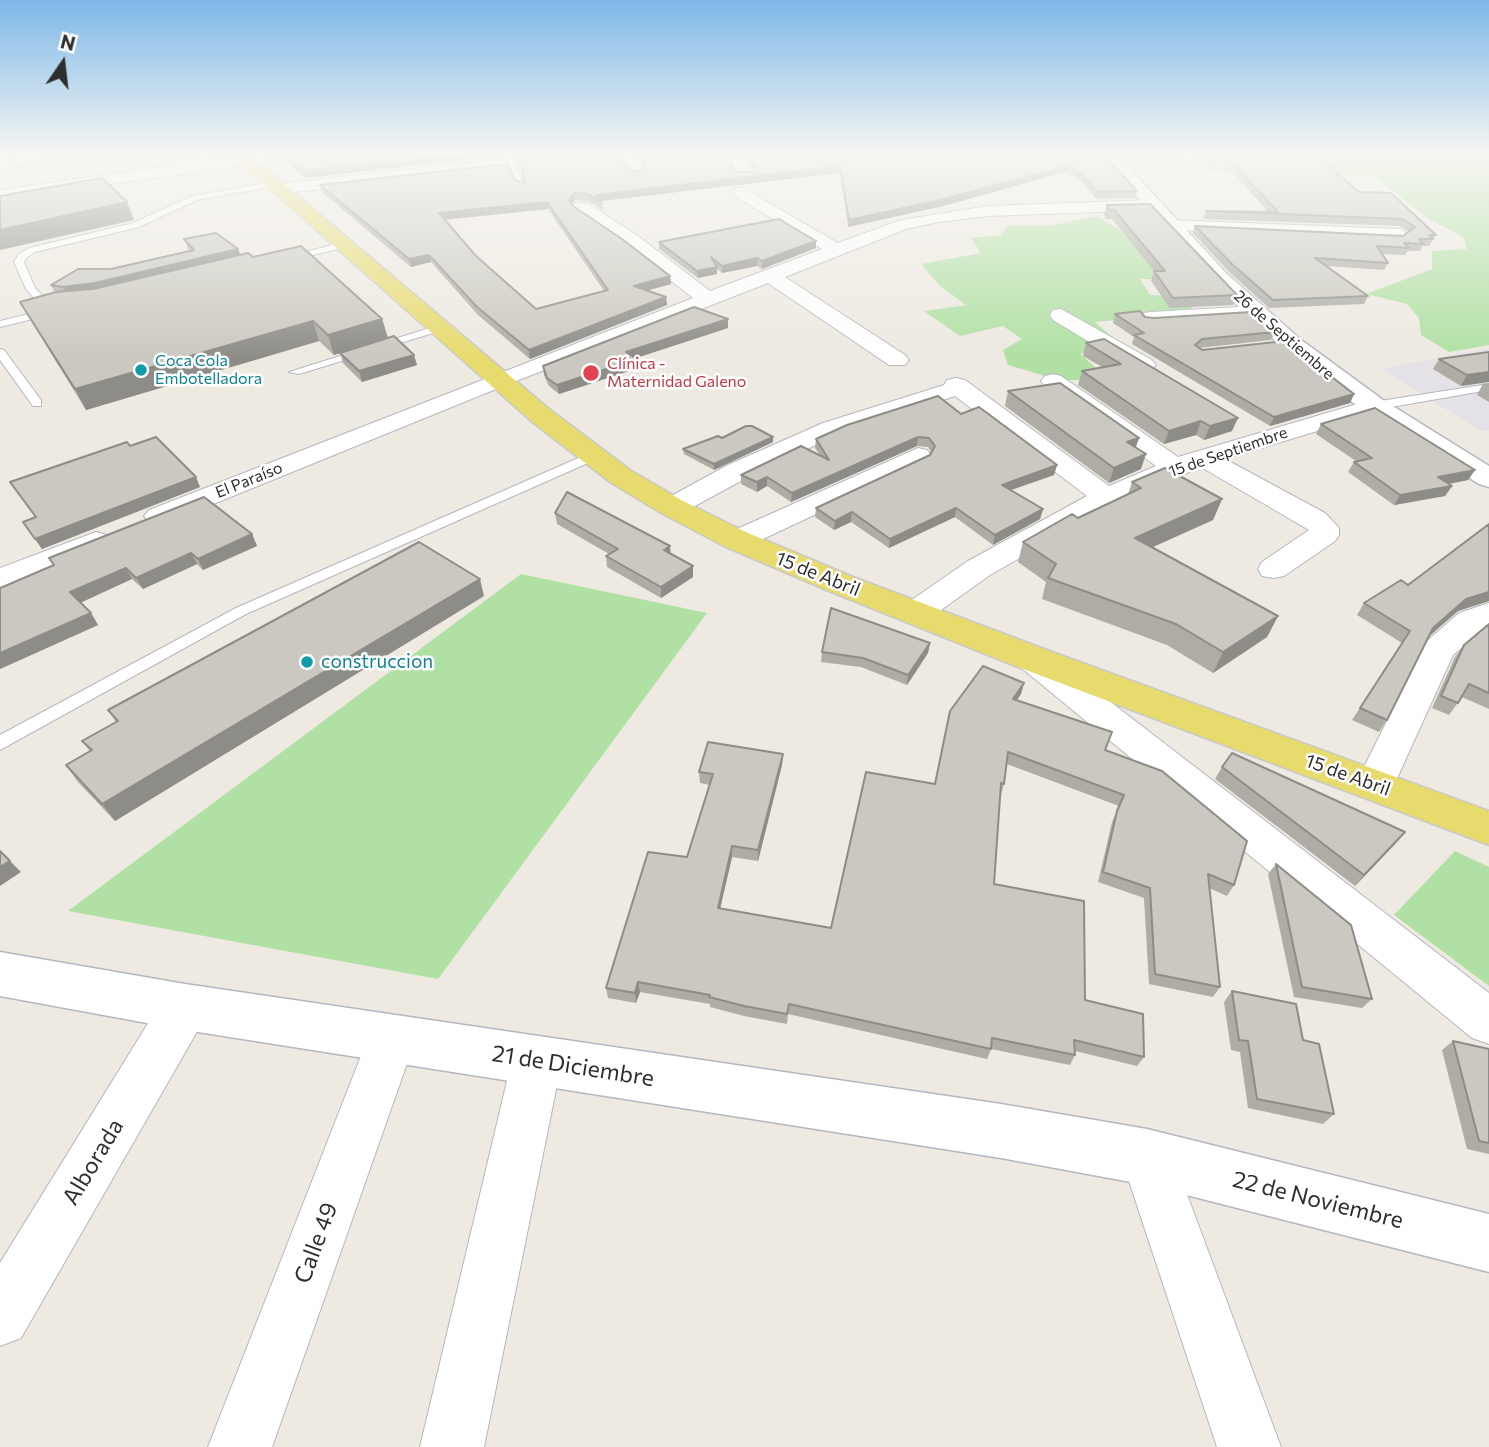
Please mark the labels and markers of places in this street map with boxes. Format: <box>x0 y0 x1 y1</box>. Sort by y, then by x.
place label: Coca Cola Embotelladora <box>155 351 262 389</box>
place label: Clínica - Maternidad Galeno <box>607 354 746 392</box>
marker: Coca Cola Embotelladora <box>133 362 149 378</box>
marker: Clínica - Maternidad Galeno <box>581 363 601 383</box>
place label: construccion <box>321 651 433 673</box>
marker: construccion <box>299 654 315 670</box>

